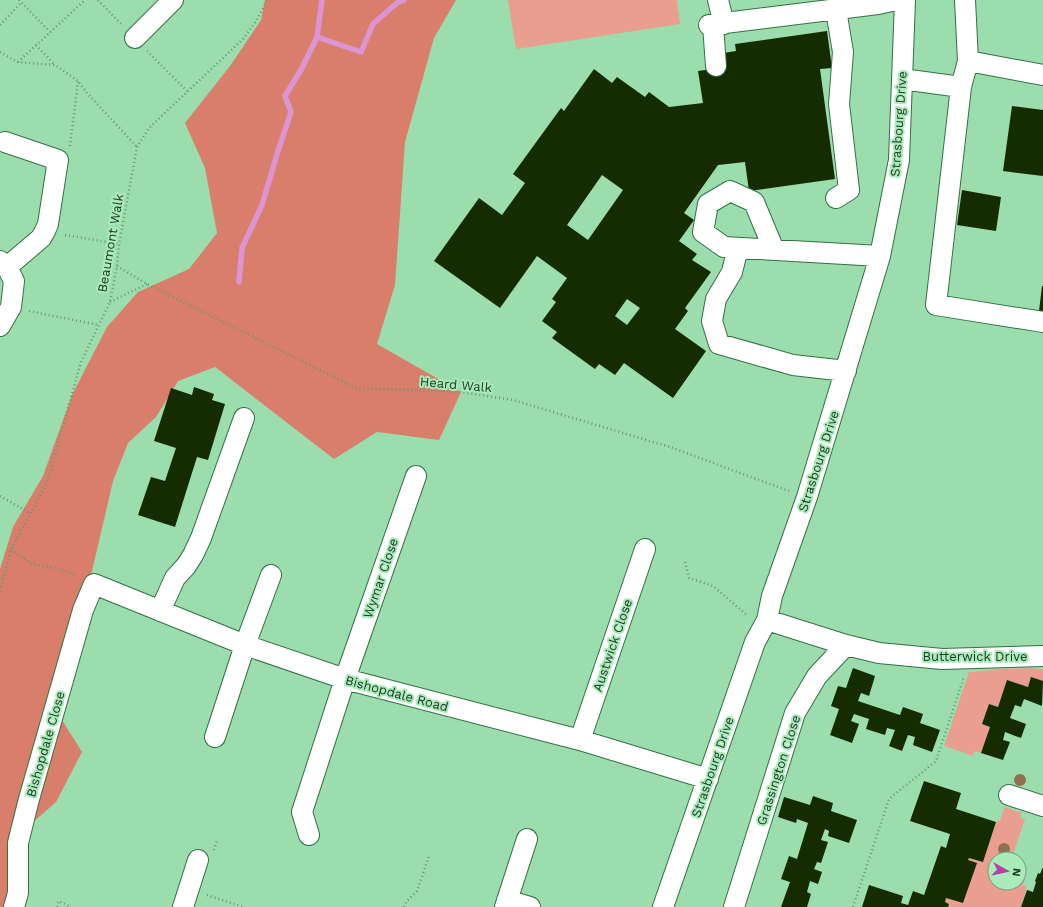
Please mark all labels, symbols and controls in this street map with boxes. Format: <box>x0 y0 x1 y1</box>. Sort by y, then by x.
street label: Strasbourg Drive <box>887 71 910 177</box>
street label: Beaumont Walk <box>94 192 127 294</box>
street label: Heard Walk <box>419 374 493 395</box>
street label: Strasbourg Drive <box>795 409 842 514</box>
street label: Wymar Close <box>360 536 401 620</box>
street label: Austwick Close <box>590 597 635 693</box>
street label: Butterwick Drive <box>923 649 1027 664</box>
street label: Bishopdale Road <box>344 673 450 714</box>
street label: Bishopdale Close <box>23 690 68 799</box>
street label: Grassington Close <box>754 713 803 827</box>
street label: Strasbourg Drive <box>688 715 737 820</box>
north arrow <box>987 851 1027 891</box>
text: N <box>1009 867 1023 877</box>

